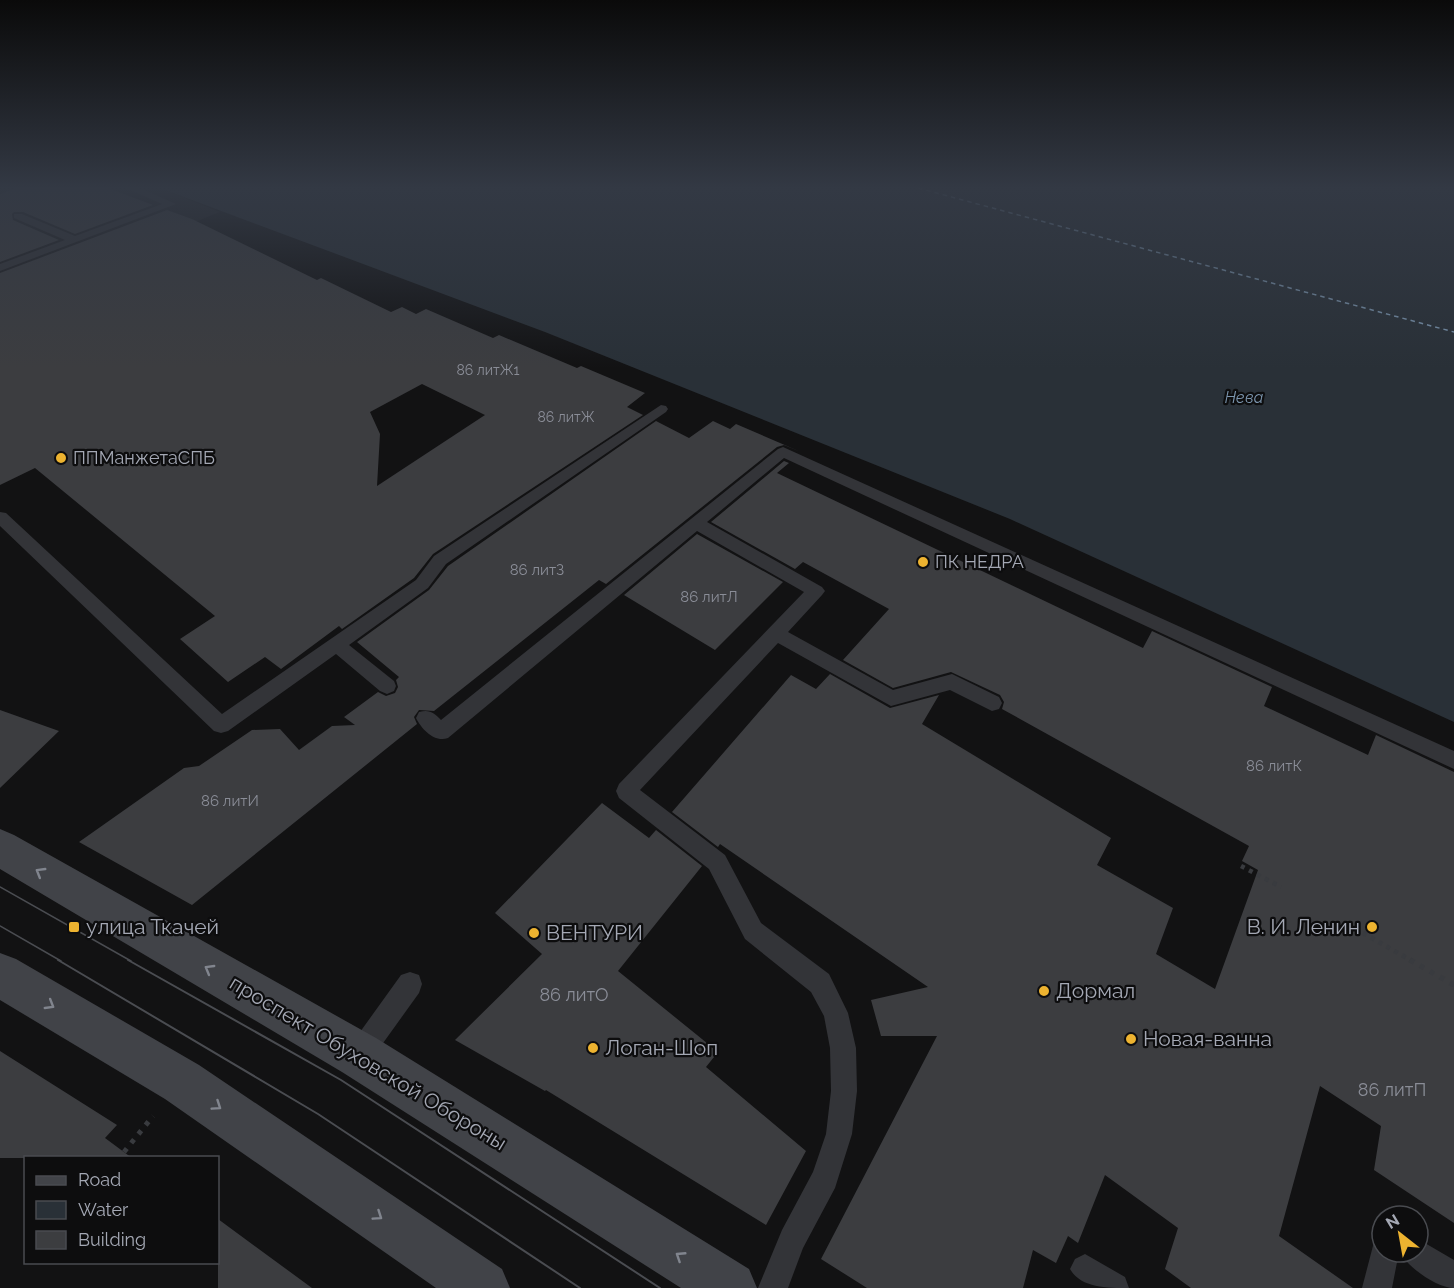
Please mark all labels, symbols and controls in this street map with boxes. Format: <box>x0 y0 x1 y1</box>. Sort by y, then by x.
house number: 86 литЖ1 <box>456 362 520 378</box>
water label: Нева <box>1225 388 1264 407</box>
house number: 86 литЖ <box>537 409 595 425</box>
place label: ППМанжетаСПБ <box>73 447 215 468</box>
marker: ППМанжетаСПБ <box>54 451 68 465</box>
place label: ПК НЕДРА <box>935 551 1024 572</box>
marker: ПК НЕДРА <box>916 555 930 569</box>
house number: 86 литЗ <box>510 561 564 579</box>
house number: 86 литЛ <box>680 588 738 606</box>
house number: 86 литК <box>1246 757 1302 775</box>
house number: 86 литИ <box>201 792 259 810</box>
one-way arrow <box>36 867 46 879</box>
place label: улица Ткачей <box>86 914 219 939</box>
place label: В. И. Ленин <box>1247 914 1360 939</box>
marker: улица Ткачей <box>67 920 81 934</box>
place label: ВЕНТУРИ <box>546 920 643 945</box>
marker: В. И. Ленин <box>1365 920 1379 934</box>
marker: ВЕНТУРИ <box>527 926 541 940</box>
one-way arrow <box>205 965 215 976</box>
street label: проспект Обуховской Обороны <box>225 970 511 1155</box>
place label: Дормал <box>1056 978 1135 1003</box>
house number: 86 литО <box>539 984 609 1005</box>
marker: Дормал <box>1037 984 1051 998</box>
one-way arrow <box>44 997 54 1009</box>
place label: Новая-ванна <box>1143 1026 1272 1051</box>
marker: Новая-ванна <box>1124 1032 1138 1046</box>
place label: Логан-Шоп <box>605 1035 718 1060</box>
marker: Логан-Шоп <box>586 1041 600 1055</box>
house number: 86 литП <box>1358 1079 1426 1100</box>
one-way arrow <box>210 1099 221 1110</box>
legend <box>24 1156 219 1264</box>
text: Road <box>78 1169 121 1190</box>
text: Water <box>78 1199 129 1220</box>
north arrow <box>1370 1204 1430 1264</box>
one-way arrow <box>371 1209 382 1220</box>
text: N <box>1382 1210 1403 1233</box>
text: Building <box>78 1229 146 1250</box>
one-way arrow <box>676 1253 687 1264</box>

